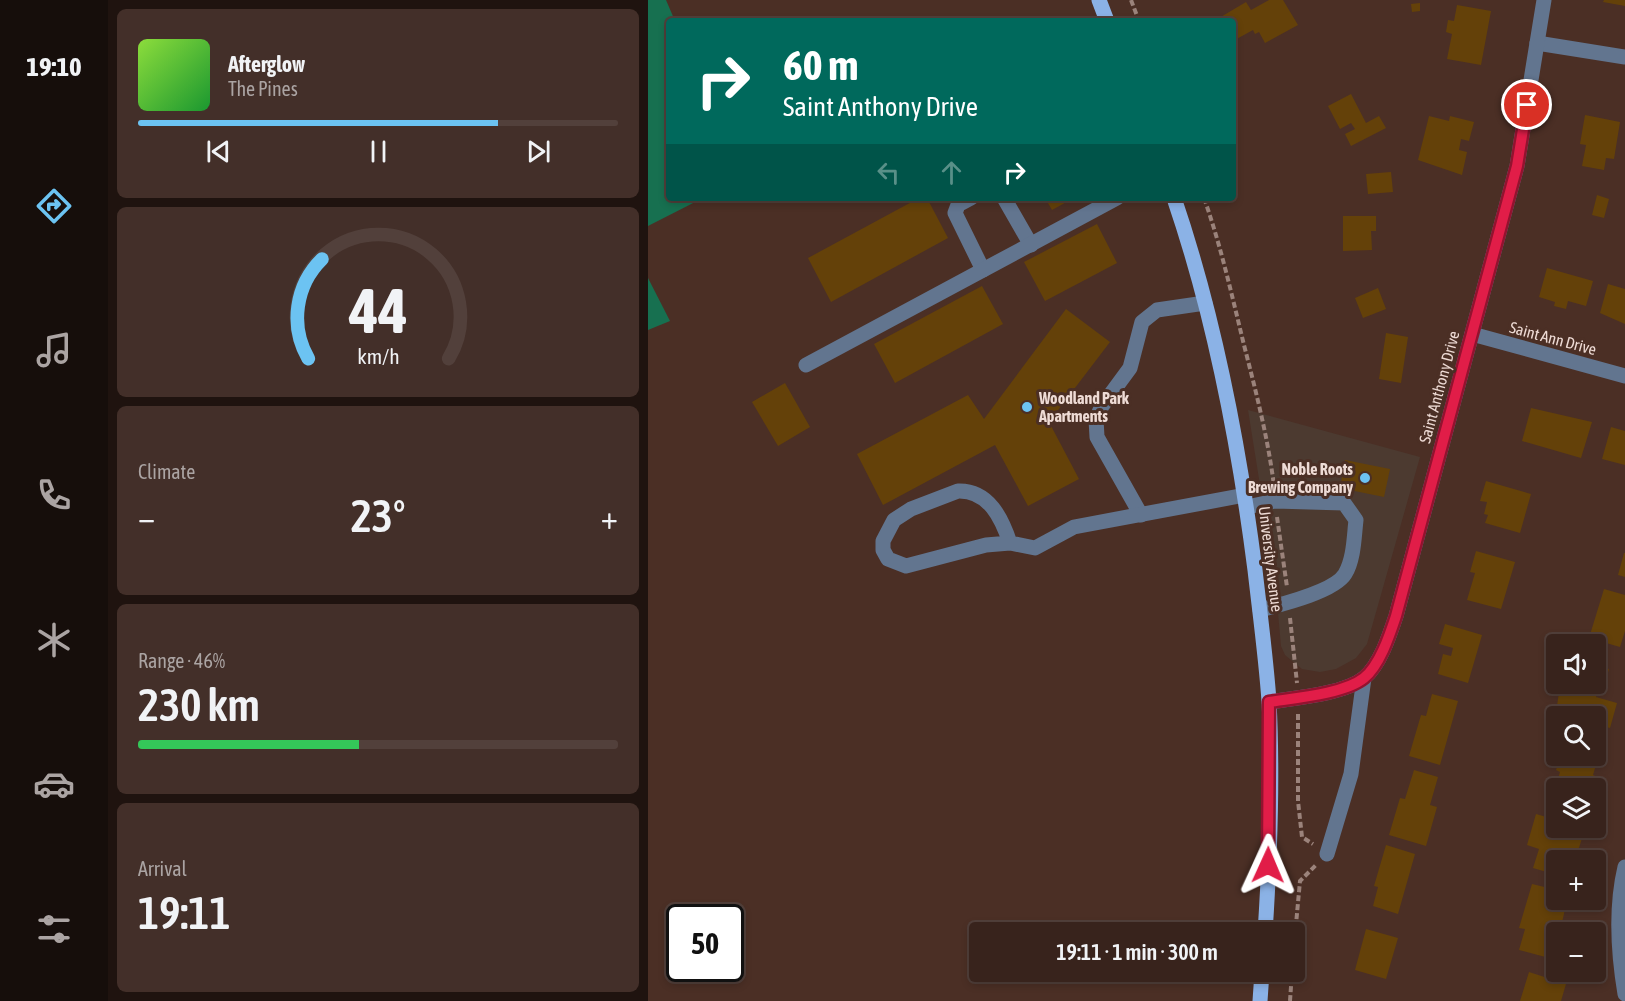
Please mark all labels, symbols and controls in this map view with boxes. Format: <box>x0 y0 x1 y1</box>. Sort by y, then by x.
text: 60 m <box>783 41 858 89</box>
icon: right <box>684 42 762 120</box>
text: 19:10 <box>26 51 82 82</box>
text: Afterglow <box>228 51 305 77</box>
text: The Pines <box>228 77 298 100</box>
pin <box>1501 79 1552 130</box>
icon: arrive <box>1510 88 1543 121</box>
text: Saint Anthony Drive <box>783 91 978 122</box>
icon: previous <box>202 135 235 168</box>
icon: pause <box>362 135 395 168</box>
icon: next <box>522 135 555 168</box>
icon: left <box>872 156 905 189</box>
icon: ahead <box>935 156 968 189</box>
icon: right <box>998 156 1031 189</box>
icon: directions <box>33 185 75 227</box>
text: 44 <box>348 275 407 346</box>
street label: Saint Ann Drive <box>1508 318 1598 358</box>
icon: music <box>33 329 75 371</box>
street label: Saint Anthony Drive <box>1415 329 1464 445</box>
text: km/h <box>357 345 399 370</box>
place label: Woodland Park Apartments <box>1038 389 1130 425</box>
marker: Woodland Park Apartments <box>1020 400 1034 414</box>
text: Climate <box>138 460 195 483</box>
place label: Noble Roots Brewing Company <box>1248 460 1353 496</box>
marker: Noble Roots Brewing Company <box>1358 471 1372 485</box>
icon: phone <box>33 474 75 516</box>
text: 23° <box>351 490 405 542</box>
text: − <box>138 498 155 536</box>
text: + <box>601 498 618 536</box>
street label: University Avenue <box>1255 505 1286 613</box>
icon: climate <box>33 619 75 661</box>
map controls <box>1546 634 1606 982</box>
button: sound <box>1546 634 1606 694</box>
text: Range · 46% <box>138 649 225 672</box>
text: 230 km <box>138 679 260 731</box>
button: search <box>1546 706 1606 766</box>
icon: car <box>33 763 75 805</box>
button: layers <box>1546 778 1606 838</box>
position arrow <box>1236 833 1300 897</box>
button: + <box>1546 850 1606 910</box>
text: Arrival <box>138 857 187 880</box>
text: 19:11 <box>138 887 231 939</box>
speed limit sign: 50 <box>666 904 744 982</box>
icon: filters <box>33 908 75 950</box>
button: − <box>1546 922 1606 982</box>
text: 19:11 · 1 min · 300 m <box>1056 939 1218 965</box>

